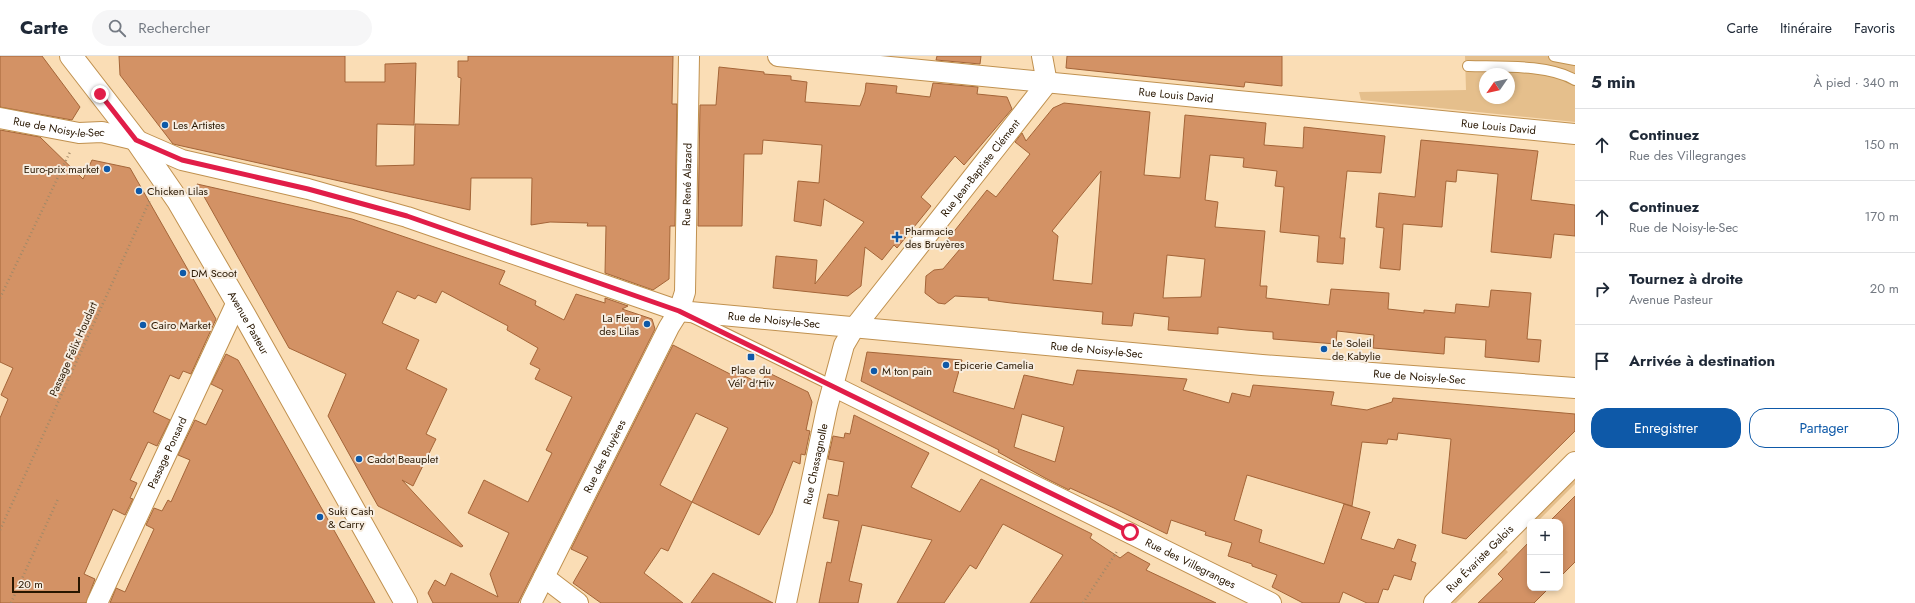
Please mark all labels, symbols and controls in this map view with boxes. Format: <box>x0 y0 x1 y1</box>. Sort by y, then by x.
search box <box>92 10 372 46</box>
text: Carte <box>20 14 68 41</box>
icon: search <box>106 17 128 39</box>
text: Rechercher <box>138 17 210 39</box>
text: Carte <box>1726 18 1758 38</box>
text: Itinéraire <box>1780 18 1832 38</box>
text: Favoris <box>1854 18 1895 38</box>
north arrow <box>1479 68 1515 104</box>
text: 5 min <box>1591 70 1635 94</box>
text: À pied · 340 m <box>1813 73 1899 92</box>
street label: Rue Louis David <box>1138 83 1214 107</box>
route end <box>91 85 109 103</box>
street label: Rue de Noisy-le-Sec <box>12 113 107 141</box>
street label: Rue Jean-Baptiste Clément <box>937 115 1024 220</box>
street label: Rue Louis David <box>1460 115 1537 138</box>
place label: Les Artistes <box>173 117 226 133</box>
marker: Les Artistes <box>160 120 170 130</box>
text: Continuez <box>1629 124 1699 146</box>
icon: ahead <box>1591 134 1613 156</box>
text: 150 m <box>1864 135 1899 154</box>
street label: Rue René Alazard <box>678 143 696 226</box>
text: Rue des Villegranges <box>1629 146 1746 165</box>
place label: Euro-prix market <box>24 161 99 177</box>
marker: Euro-prix market <box>102 164 112 174</box>
place label: Chicken Lilas <box>147 183 208 199</box>
marker: Chicken Lilas <box>134 186 144 196</box>
text: Continuez <box>1629 196 1699 218</box>
icon: ahead <box>1591 206 1613 228</box>
text: 170 m <box>1864 207 1899 226</box>
text: Rue de Noisy-le-Sec <box>1629 218 1738 237</box>
place label: Pharmacie des Bruyères <box>905 223 965 252</box>
marker: Pharmacie des Bruyères <box>892 232 902 242</box>
place label: DM Scoot <box>191 265 237 281</box>
marker: DM Scoot <box>178 268 188 278</box>
text: Tournez à droite <box>1629 268 1743 290</box>
icon: right <box>1591 278 1613 300</box>
text: 20 m <box>1870 279 1899 298</box>
street label: Avenue Pasteur <box>224 288 273 358</box>
text: Avenue Pasteur <box>1629 290 1713 309</box>
street label: Passage Félix Houdart <box>45 299 101 399</box>
street label: Rue de Noisy-le-Sec <box>727 308 821 332</box>
place label: La Fleur des Lilas <box>599 310 640 339</box>
place label: Cairo Market <box>151 317 211 333</box>
marker: La Fleur des Lilas <box>642 319 652 329</box>
marker: Cairo Market <box>138 320 148 330</box>
place label: Le Soleil de Kabylie <box>1332 335 1381 364</box>
street label: Rue de Noisy-le-Sec <box>1050 337 1144 362</box>
marker: Le Soleil de Kabylie <box>1319 344 1329 354</box>
icon: arrive <box>1591 350 1613 372</box>
text: Arrivée à destination <box>1629 350 1775 372</box>
marker: Place du Vél' d'Hiv <box>746 352 756 362</box>
place label: Epicerie Camelia <box>954 357 1033 373</box>
marker: Epicerie Camelia <box>941 360 951 370</box>
place label: Place du Vél' d'Hiv <box>728 362 774 391</box>
place label: M ton pain <box>882 363 932 379</box>
street label: Rue de Noisy-le-Sec <box>1373 365 1466 388</box>
marker: M ton pain <box>869 366 879 376</box>
button: Enregistrer <box>1591 408 1741 448</box>
button: Partager <box>1749 408 1899 448</box>
street label: Passage Ponsard <box>143 414 191 491</box>
street label: Rue des Bruyères <box>579 416 630 496</box>
street label: Rue Chassagnolle <box>799 422 832 506</box>
place label: Cadot Beauplet <box>367 451 438 467</box>
marker: Cadot Beauplet <box>354 454 364 464</box>
place label: Suki Cash & Carry <box>328 503 374 532</box>
marker: Suki Cash & Carry <box>315 512 325 522</box>
map controls <box>1527 519 1563 591</box>
button: + <box>1527 519 1563 555</box>
street label: Rue Évariste Galois <box>1442 521 1517 596</box>
route start <box>1121 523 1139 541</box>
street label: Rue des Villegranges <box>1143 534 1239 593</box>
button: − <box>1527 555 1563 591</box>
scale bar <box>12 575 80 594</box>
text: 20 m <box>18 576 43 592</box>

